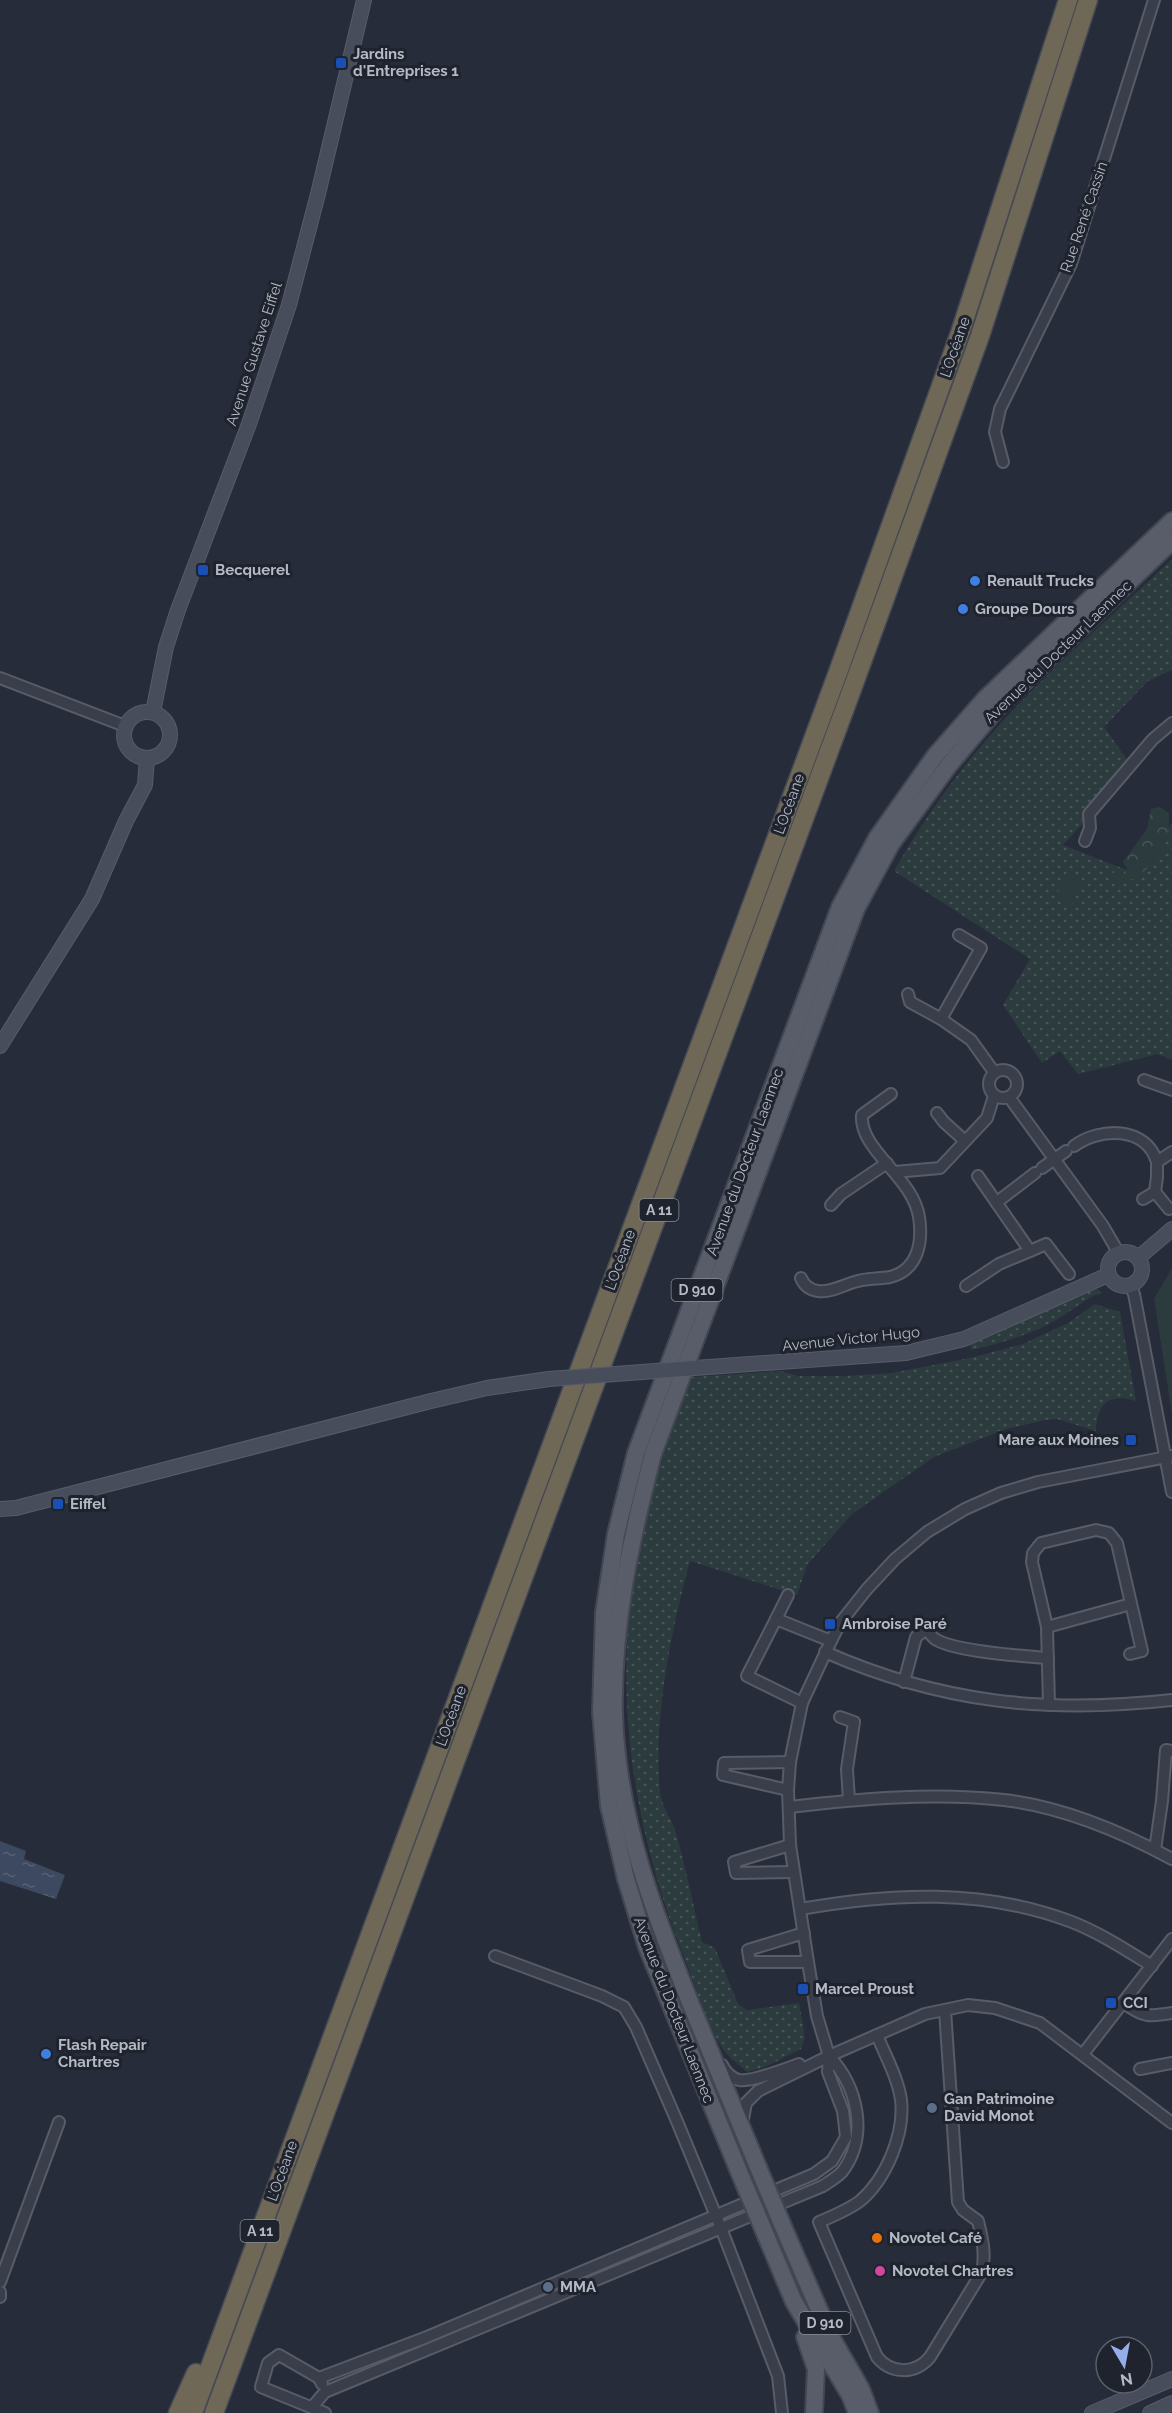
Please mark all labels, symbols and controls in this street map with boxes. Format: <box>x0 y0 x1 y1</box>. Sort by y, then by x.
place label: Jardins d'Entreprises 1 <box>353 45 459 80</box>
marker: Jardins d'Entreprises 1 <box>334 56 348 70</box>
street label: Rue René Cassin <box>1057 159 1111 275</box>
street label: Avenue Gustave Eiffel <box>222 279 286 428</box>
street label: L’Océane <box>936 314 974 380</box>
place label: Becquerel <box>215 561 290 579</box>
marker: Becquerel <box>196 563 210 577</box>
place label: Renault Trucks <box>987 572 1094 590</box>
marker: Renault Trucks <box>968 574 982 588</box>
street label: Avenue du Docteur Laennec <box>981 577 1135 727</box>
place label: Groupe Dours <box>975 600 1074 618</box>
marker: Groupe Dours <box>956 602 970 616</box>
street label: L’Océane <box>770 771 808 837</box>
street label: Avenue du Docteur Laennec <box>703 1066 787 1258</box>
road number: A 11 <box>640 1199 678 1221</box>
street label: L’Océane <box>601 1227 639 1293</box>
road number: D 910 <box>672 1279 722 1301</box>
street label: Avenue Victor Hugo <box>781 1323 921 1355</box>
place label: Mare aux Moines <box>999 1431 1119 1449</box>
marker: Mare aux Moines <box>1124 1433 1138 1447</box>
place label: Eiffel <box>70 1495 106 1513</box>
marker: Eiffel <box>51 1497 65 1511</box>
place label: Ambroise Paré <box>842 1615 947 1633</box>
marker: Ambroise Paré <box>823 1617 837 1631</box>
street label: L’Océane <box>432 1683 470 1749</box>
street label: Avenue du Docteur Laennec <box>630 1914 718 2106</box>
place label: Marcel Proust <box>815 1980 914 1998</box>
marker: Marcel Proust <box>796 1982 810 1996</box>
place label: CCI <box>1123 1994 1148 2012</box>
marker: CCI <box>1104 1996 1118 2010</box>
place label: Flash Repair Chartres <box>58 2036 147 2071</box>
marker: Flash Repair Chartres <box>39 2047 53 2061</box>
place label: Gan Patrimoine David Monot <box>944 2090 1054 2125</box>
marker: Gan Patrimoine David Monot <box>925 2101 939 2115</box>
street label: L’Océane <box>263 2138 301 2204</box>
road number: A 11 <box>240 2220 280 2242</box>
place label: Novotel Café <box>889 2229 982 2247</box>
marker: Novotel Café <box>870 2231 884 2245</box>
place label: Novotel Chartres <box>892 2262 1013 2280</box>
marker: Novotel Chartres <box>873 2264 887 2278</box>
place label: MMA <box>560 2278 597 2296</box>
marker: MMA <box>541 2280 555 2294</box>
road number: D 910 <box>800 2312 850 2334</box>
north arrow <box>1094 2335 1154 2395</box>
text: N <box>1119 2369 1134 2390</box>

